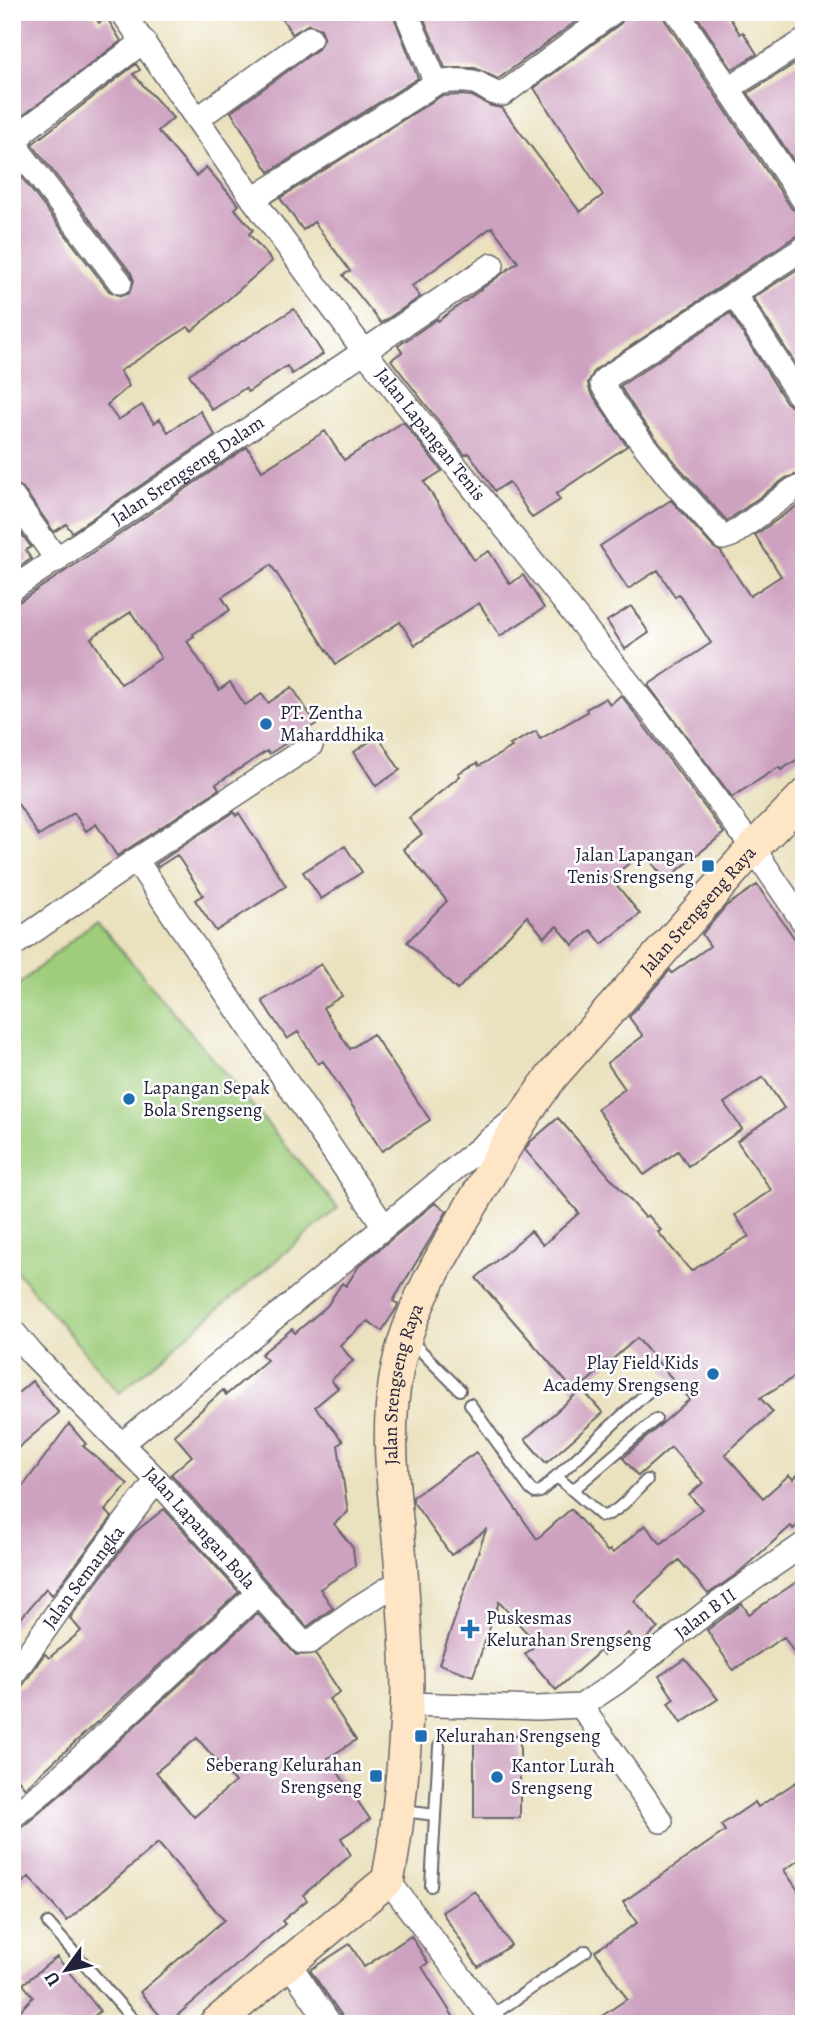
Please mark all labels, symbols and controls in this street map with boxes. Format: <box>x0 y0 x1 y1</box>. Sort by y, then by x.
street label: Jalan Lapangan Tenis <box>369 362 492 506</box>
street label: Jalan Srengseng Dalam <box>106 409 269 531</box>
place label: PT. Zentha Maharddhika <box>280 700 385 748</box>
marker: PT. Zentha Maharddhika <box>258 716 274 732</box>
street label: Jalan Srengseng Raya <box>634 840 762 981</box>
place label: Jalan Lapangan Tenis Srengseng <box>568 842 694 890</box>
marker: Jalan Lapangan Tenis Srengseng <box>700 858 716 874</box>
place label: Lapangan Sepak Bola Srengseng <box>143 1075 270 1123</box>
marker: Lapangan Sepak Bola Srengseng <box>121 1091 137 1107</box>
street label: Jalan Srengseng Raya <box>378 1299 430 1466</box>
place label: Play Field Kids Academy Srengseng <box>543 1350 699 1398</box>
marker: Play Field Kids Academy Srengseng <box>705 1366 721 1382</box>
street label: Jalan Lapangan Bola <box>138 1461 262 1595</box>
street label: Jalan Semangka <box>36 1520 131 1634</box>
street label: Jalan B II <box>669 1582 741 1645</box>
place label: Puskesmas Kelurahan Srengseng <box>486 1605 652 1653</box>
marker: Puskesmas Kelurahan Srengseng <box>460 1619 480 1639</box>
place label: Kelurahan Srengseng <box>435 1723 601 1749</box>
marker: Kelurahan Srengseng <box>413 1728 429 1744</box>
place label: Seberang Kelurahan Srengseng <box>206 1752 362 1800</box>
place label: Kantor Lurah Srengseng <box>511 1753 615 1801</box>
marker: Seberang Kelurahan Srengseng <box>368 1768 384 1784</box>
marker: Kantor Lurah Srengseng <box>489 1769 505 1785</box>
north arrow <box>32 1934 102 2004</box>
text: U <box>38 1966 67 1991</box>

